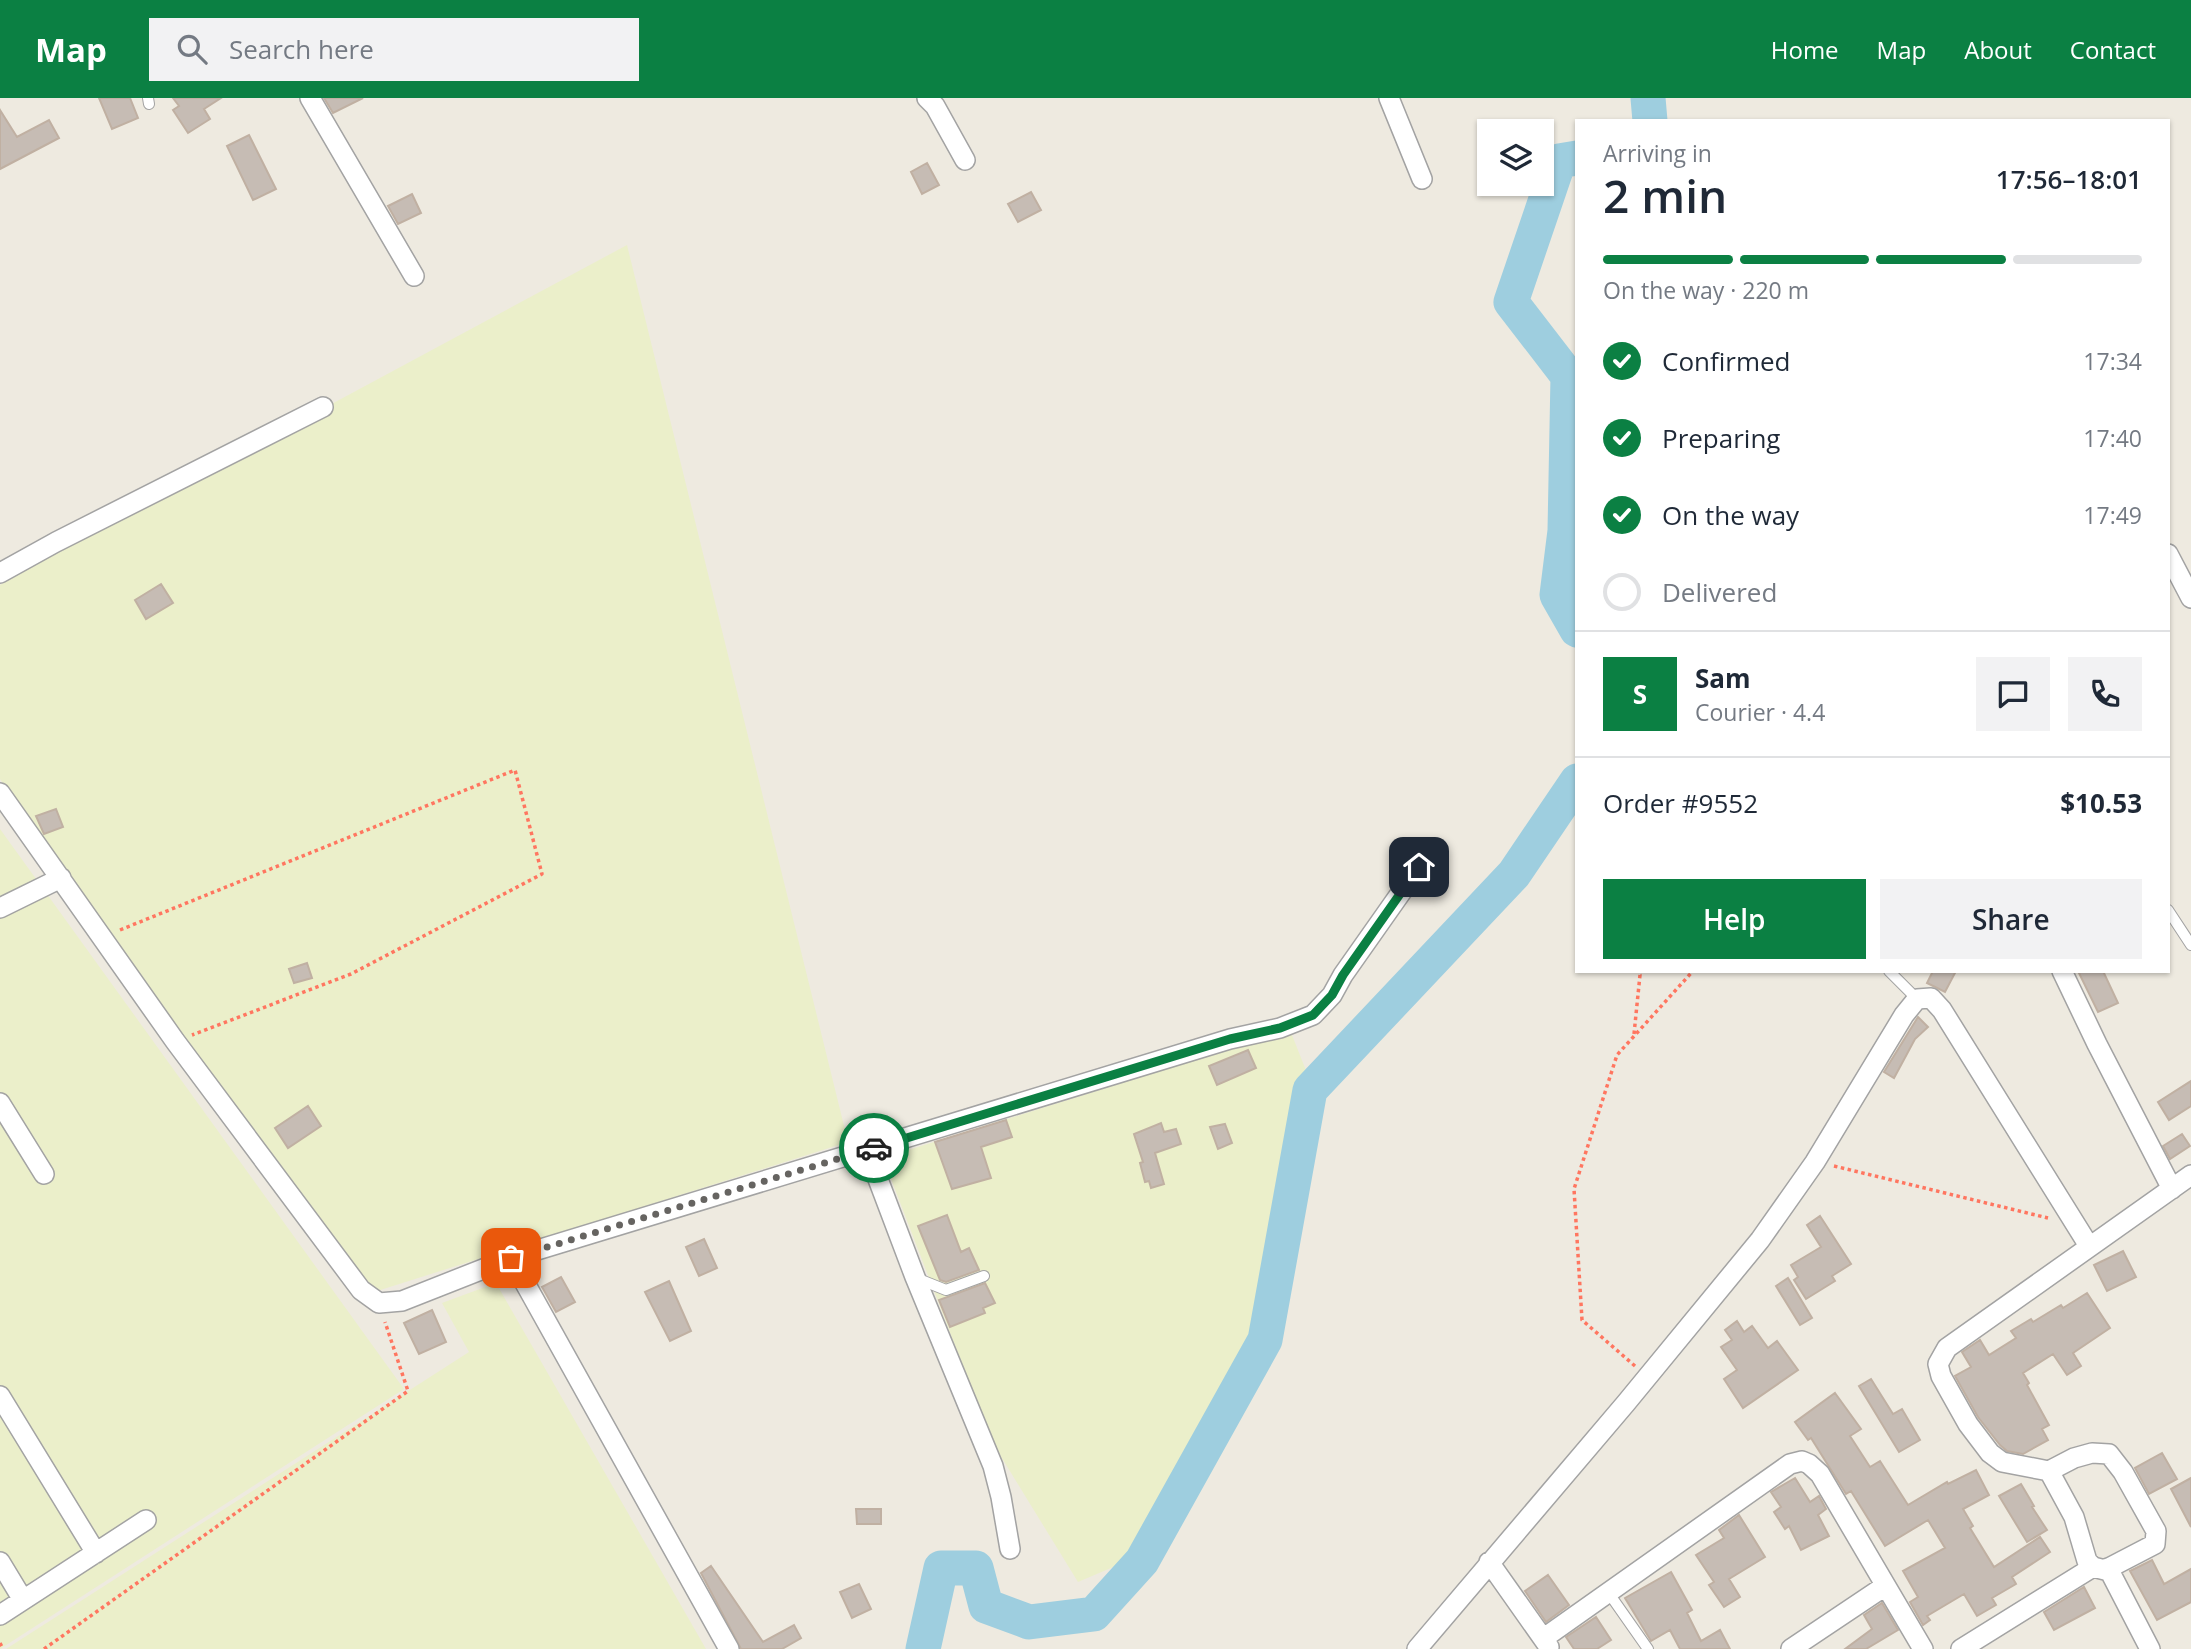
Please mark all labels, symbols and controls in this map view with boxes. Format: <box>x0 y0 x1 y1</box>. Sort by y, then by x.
search box <box>149 18 639 81</box>
text: Map <box>35 27 107 72</box>
icon: search <box>173 30 211 68</box>
text: Search here <box>229 31 374 67</box>
text: Home <box>1771 33 1839 66</box>
text: Map <box>1877 33 1926 66</box>
text: About <box>1964 33 2032 66</box>
text: Contact <box>2070 33 2156 66</box>
map controls <box>1477 119 1554 196</box>
button: layers <box>1477 119 1554 196</box>
text: Arriving in <box>1603 137 1712 169</box>
text: 17:56–18:01 <box>1996 161 2142 197</box>
text: 2 min <box>1603 164 1727 226</box>
text: On the way · 220 m <box>1603 274 1809 306</box>
icon: check <box>1603 342 1641 380</box>
text: Confirmed <box>1662 343 1790 379</box>
text: 17:34 <box>2083 345 2142 377</box>
icon: check <box>1603 419 1641 457</box>
text: Preparing <box>1662 420 1780 456</box>
text: 17:40 <box>2083 422 2142 454</box>
icon: check <box>1603 496 1641 534</box>
text: On the way <box>1662 497 1799 533</box>
text: 17:49 <box>2083 499 2142 531</box>
text: Delivered <box>1662 574 1777 610</box>
button: chat <box>1976 657 2050 731</box>
button: phone <box>2068 657 2142 731</box>
text: Sam <box>1695 660 1751 696</box>
text: S <box>1633 676 1647 712</box>
text: Courier · 4.4 <box>1695 696 1825 728</box>
text: Order #9552 <box>1603 785 1758 821</box>
text: $10.53 <box>2060 785 2142 821</box>
pin <box>1389 837 1449 897</box>
icon: home <box>1400 848 1438 886</box>
button: Help <box>1603 879 1866 959</box>
button: Share <box>1880 879 2142 959</box>
courier <box>839 1113 909 1183</box>
icon: car <box>855 1129 893 1167</box>
pin <box>481 1228 541 1288</box>
icon: bag <box>492 1239 530 1277</box>

